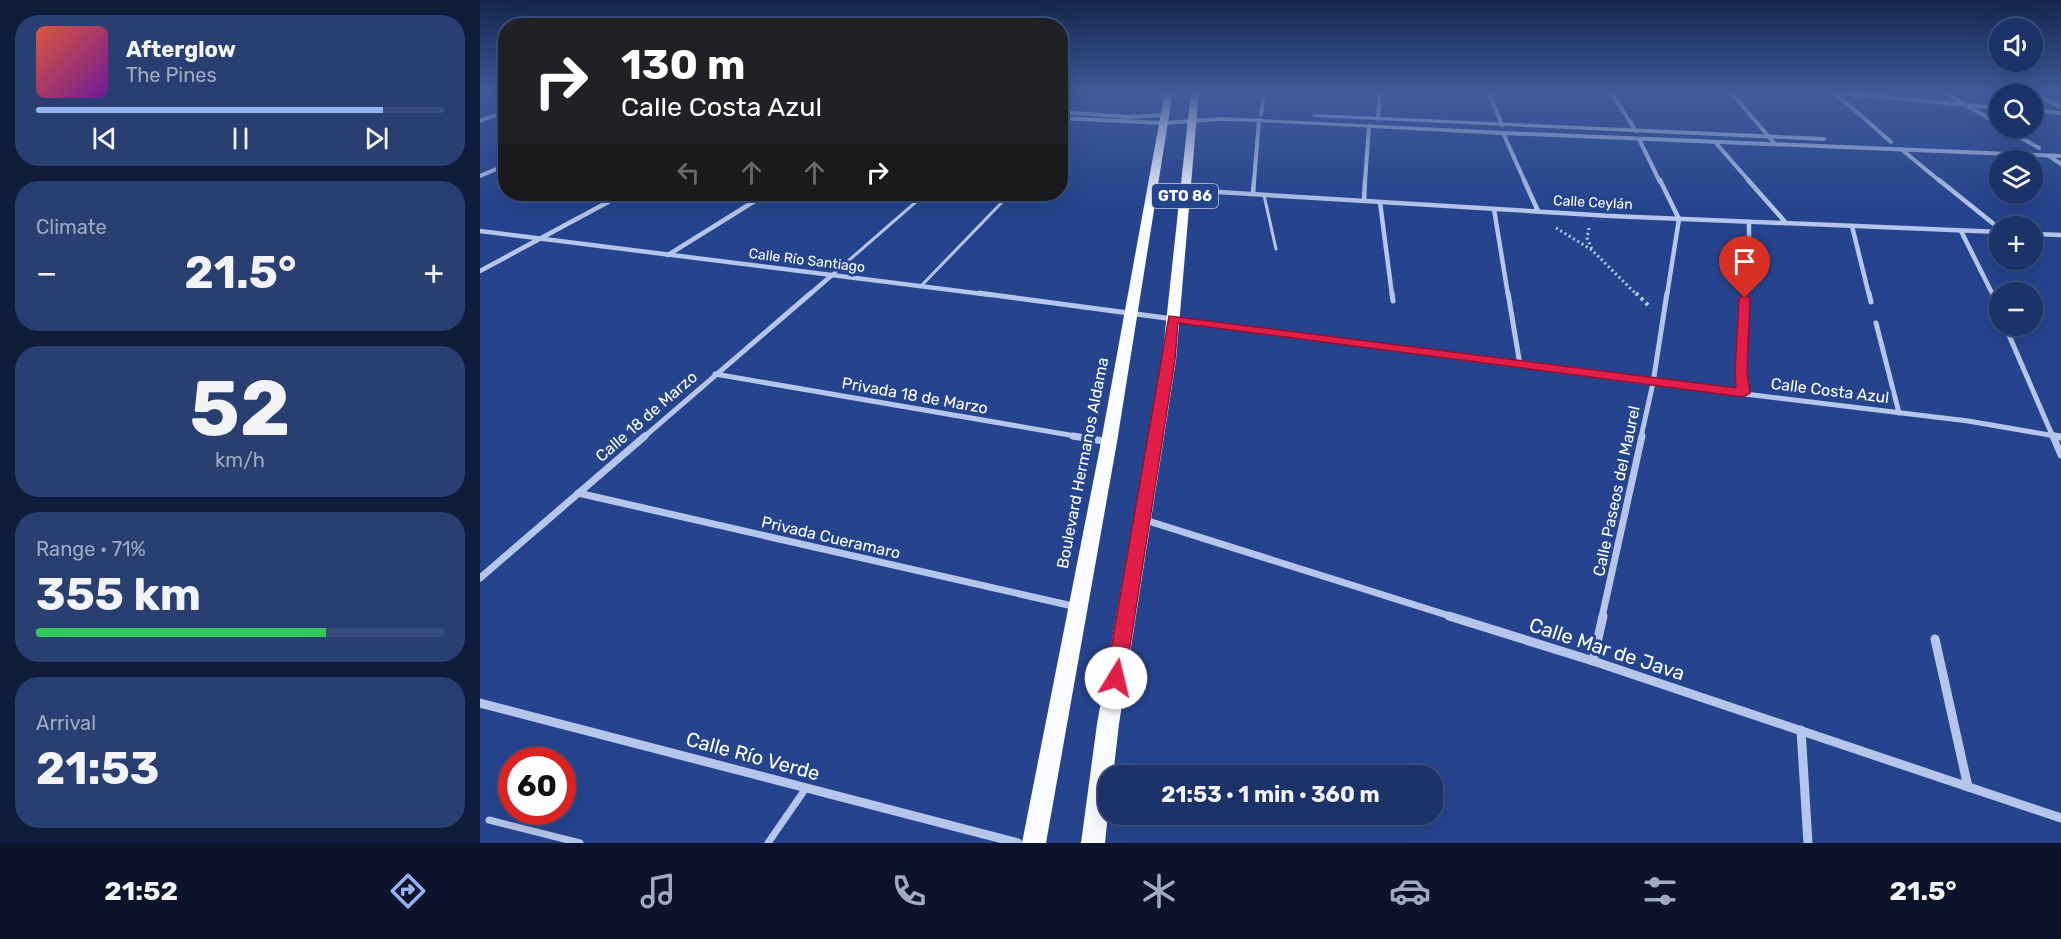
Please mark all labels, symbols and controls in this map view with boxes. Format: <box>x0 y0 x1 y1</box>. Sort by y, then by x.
map controls <box>1989 18 2043 336</box>
button: sound <box>1989 18 2043 72</box>
text: Afterglow <box>126 36 236 63</box>
text: 130 m <box>621 40 746 90</box>
icon: right <box>522 42 600 120</box>
text: The Pines <box>126 63 217 87</box>
button: search <box>1989 84 2043 138</box>
text: Calle Costa Azul <box>621 91 822 123</box>
icon: previous <box>88 122 121 155</box>
icon: pause <box>224 122 257 155</box>
icon: next <box>360 122 393 155</box>
button: layers <box>1989 150 2043 204</box>
icon: left <box>672 156 705 189</box>
icon: ahead <box>735 156 768 189</box>
icon: ahead <box>798 156 831 189</box>
icon: right <box>861 156 894 189</box>
road number: GTO 86 <box>1152 184 1218 208</box>
street label: Calle Ceylán <box>1553 192 1633 213</box>
text: Climate <box>36 215 107 239</box>
button: + <box>1989 216 2043 270</box>
pin <box>1719 236 1770 298</box>
street label: Calle Río Santiago <box>748 245 866 276</box>
icon: arrive <box>1728 245 1761 278</box>
text: 21.5° <box>184 246 296 299</box>
text: − <box>36 253 57 292</box>
text: + <box>423 253 444 292</box>
button: − <box>1989 282 2043 336</box>
street label: Boulevard Hermanos Aldama <box>1053 356 1112 570</box>
text: 52 <box>189 362 291 455</box>
street label: Calle 18 de Marzo <box>592 367 701 466</box>
street label: Privada 18 de Marzo <box>840 373 989 418</box>
street label: Calle Costa Azul <box>1770 374 1890 407</box>
street label: Calle Paseos del Maurel <box>1589 404 1644 578</box>
text: km/h <box>215 448 265 472</box>
street label: Privada Cueramaro <box>760 512 902 563</box>
text: Range · 71% <box>36 537 146 561</box>
text: 355 km <box>36 568 201 621</box>
street label: Calle Mar de Java <box>1526 613 1688 685</box>
position arrow <box>1084 646 1148 710</box>
text: Arrival <box>36 711 96 735</box>
street label: Calle Río Verde <box>683 727 823 785</box>
text: 21:53 <box>36 742 159 795</box>
speed limit sign: 60 <box>498 747 576 825</box>
text: 21:53 · 1 min · 360 m <box>1161 781 1380 808</box>
icon: directions <box>387 870 429 912</box>
icon: music <box>637 870 679 912</box>
icon: phone <box>888 870 930 912</box>
icon: climate <box>1138 870 1180 912</box>
icon: car <box>1389 870 1431 912</box>
icon: filters <box>1639 870 1681 912</box>
text: 21:52 <box>104 875 178 907</box>
text: 21.5° <box>1889 875 1957 907</box>

